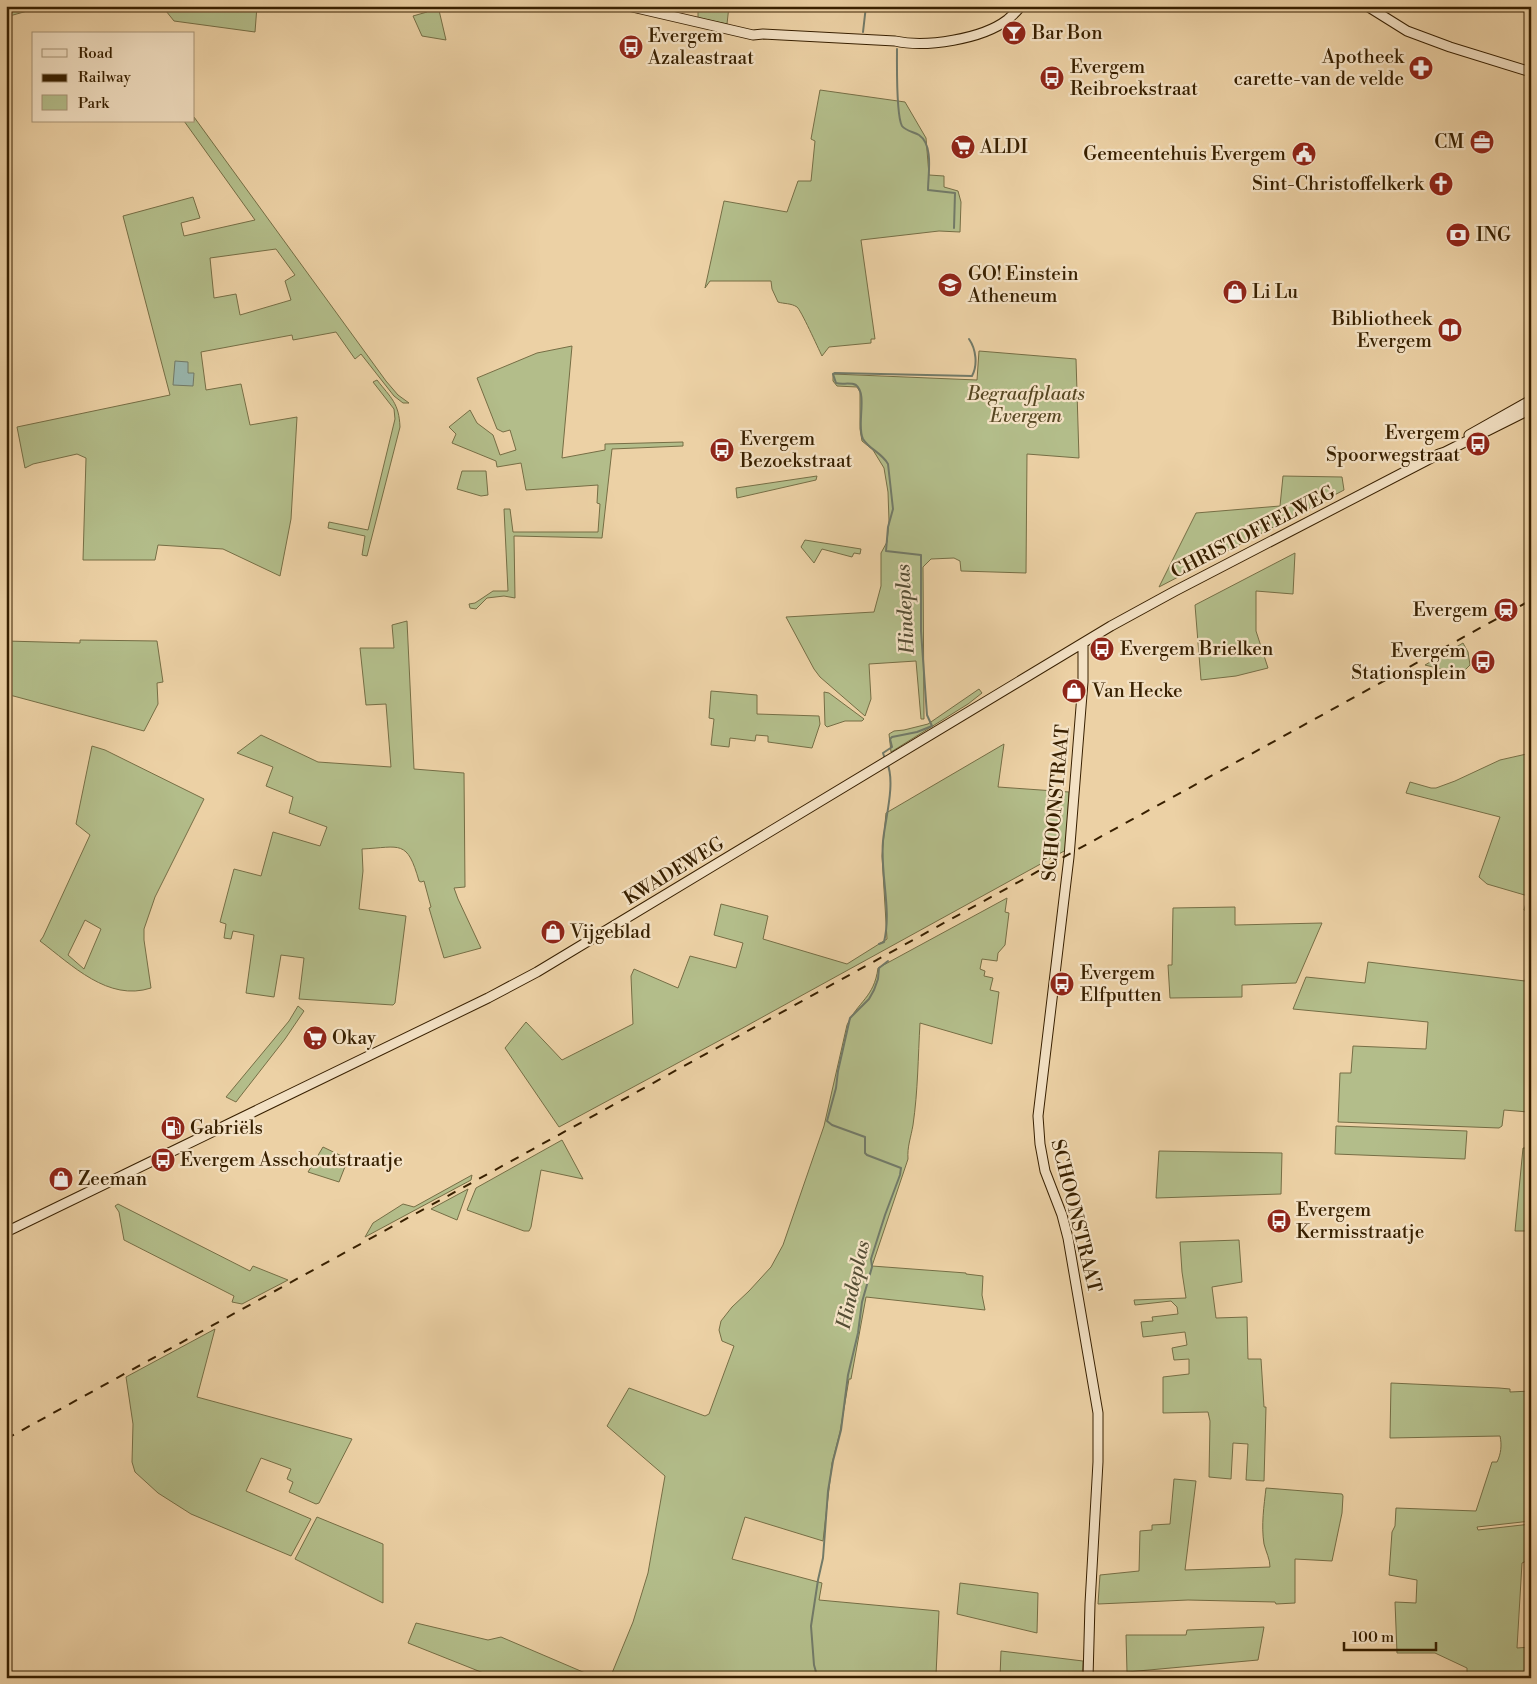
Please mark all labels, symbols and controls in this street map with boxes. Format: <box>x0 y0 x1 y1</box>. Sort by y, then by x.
bar icon: Bar Bon <box>1001 20 1027 46</box>
place label: Bar Bon <box>1031 21 1102 45</box>
place label: Evergem Azaleastraat <box>647 24 754 70</box>
legend <box>32 32 195 122</box>
bus stop icon: Evergem Azaleastraat <box>618 34 644 60</box>
text: Road <box>78 44 113 63</box>
place label: Apotheek carette-van de velde <box>1233 45 1405 91</box>
place label: Evergem Reibroekstraat <box>1070 55 1198 101</box>
pharmacy icon: Apotheek carette-van de velde <box>1408 55 1434 81</box>
bus stop icon: Evergem Reibroekstraat <box>1039 65 1065 91</box>
text: Railway <box>78 68 132 87</box>
text: Park <box>78 94 110 113</box>
office icon: CM <box>1469 129 1495 155</box>
place label: CM <box>1434 130 1464 154</box>
supermarket icon: ALDI <box>950 134 976 160</box>
place label: ALDI <box>979 135 1028 159</box>
public building icon: Gemeentehuis Evergem <box>1291 141 1317 167</box>
place label: Gemeentehuis Evergem <box>1083 142 1286 166</box>
church icon: Sint-Christoffelkerk <box>1428 171 1454 197</box>
place label: Sint-Christoffelkerk <box>1252 172 1425 196</box>
bank icon: ING <box>1445 222 1471 248</box>
place label: ING <box>1476 223 1511 247</box>
place label: GO! Einstein Atheneum <box>967 262 1079 308</box>
school or university icon: GO! Einstein Atheneum <box>937 272 963 298</box>
shop icon: Li Lu <box>1222 279 1248 305</box>
place label: Li Lu <box>1252 280 1298 304</box>
place label: Bibliotheek Evergem <box>1331 307 1433 353</box>
library icon: Bibliotheek Evergem <box>1437 317 1463 343</box>
park label: Begraafplaats Evergem <box>966 382 1085 428</box>
place label: Evergem Spoorwegstraat <box>1326 421 1460 467</box>
place label: Evergem Bezoekstraat <box>739 427 853 473</box>
bus stop icon: Evergem Spoorwegstraat <box>1465 431 1491 457</box>
bus stop icon: Evergem Bezoekstraat <box>709 437 735 463</box>
street label: CHRISTOFFELWEG <box>1167 480 1339 584</box>
water label: Hindeplas <box>891 563 921 656</box>
station icon: Evergem <box>1493 597 1519 623</box>
place label: Evergem <box>1413 598 1488 622</box>
bus stop icon: Evergem Brielken <box>1089 636 1115 662</box>
place label: Evergem Brielken <box>1120 637 1273 661</box>
place label: Evergem Stationsplein <box>1351 639 1466 685</box>
bus stop icon: Evergem Stationsplein <box>1470 649 1496 675</box>
shop icon: Van Hecke <box>1061 678 1087 704</box>
place label: Van Hecke <box>1091 679 1183 703</box>
street label: SCHOONSTRAAT <box>1037 724 1075 882</box>
street label: KWADEWEG <box>619 832 729 910</box>
shop icon: Vijgeblad <box>540 919 566 945</box>
place label: Vijgeblad <box>569 920 651 944</box>
place label: Evergem Elfputten <box>1080 961 1162 1007</box>
bus stop icon: Evergem Elfputten <box>1049 971 1075 997</box>
supermarket icon: Okay <box>302 1025 328 1051</box>
place label: Okay <box>332 1026 377 1050</box>
fuel station icon: Gabriëls <box>160 1115 186 1141</box>
place label: Gabriëls <box>190 1116 263 1140</box>
street label: SCHOONSTRAAT <box>1045 1137 1107 1295</box>
bus stop icon: Evergem Asschoutstraatje <box>150 1147 176 1173</box>
place label: Evergem Asschoutstraatje <box>180 1148 403 1172</box>
shop icon: Zeeman <box>48 1166 74 1192</box>
place label: Zeeman <box>78 1167 147 1191</box>
place label: Evergem Kermisstraatje <box>1296 1198 1424 1244</box>
bus stop icon: Evergem Kermisstraatje <box>1266 1208 1292 1234</box>
water label: Hindeplas <box>831 1238 876 1333</box>
scale bar <box>1344 1619 1437 1651</box>
text: 100 m <box>1352 1628 1394 1647</box>

